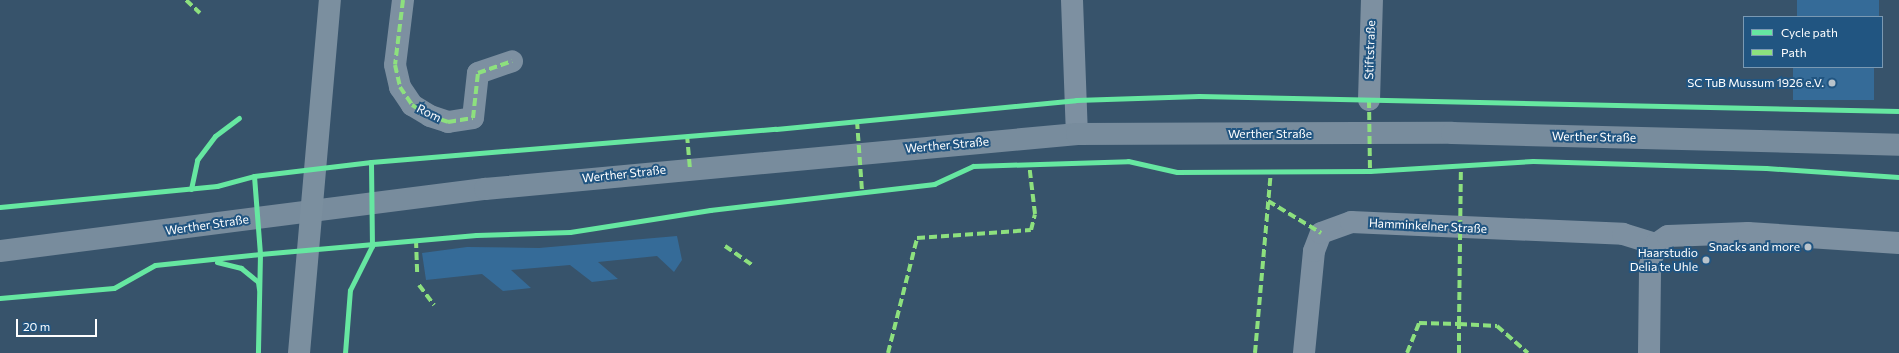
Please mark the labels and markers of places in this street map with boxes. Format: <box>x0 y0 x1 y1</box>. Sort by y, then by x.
place label: SC TuB Mussum 1926 e.V. <box>1687 76 1824 90</box>
marker: SC TuB Mussum 1926 e.V. <box>1827 78 1837 88</box>
place label: Snacks and more <box>1709 240 1800 254</box>
marker: Snacks and more <box>1803 242 1813 252</box>
place label: Haarstudio Delia te Uhle <box>1630 246 1698 274</box>
marker: Haarstudio Delia te Uhle <box>1701 255 1711 265</box>

